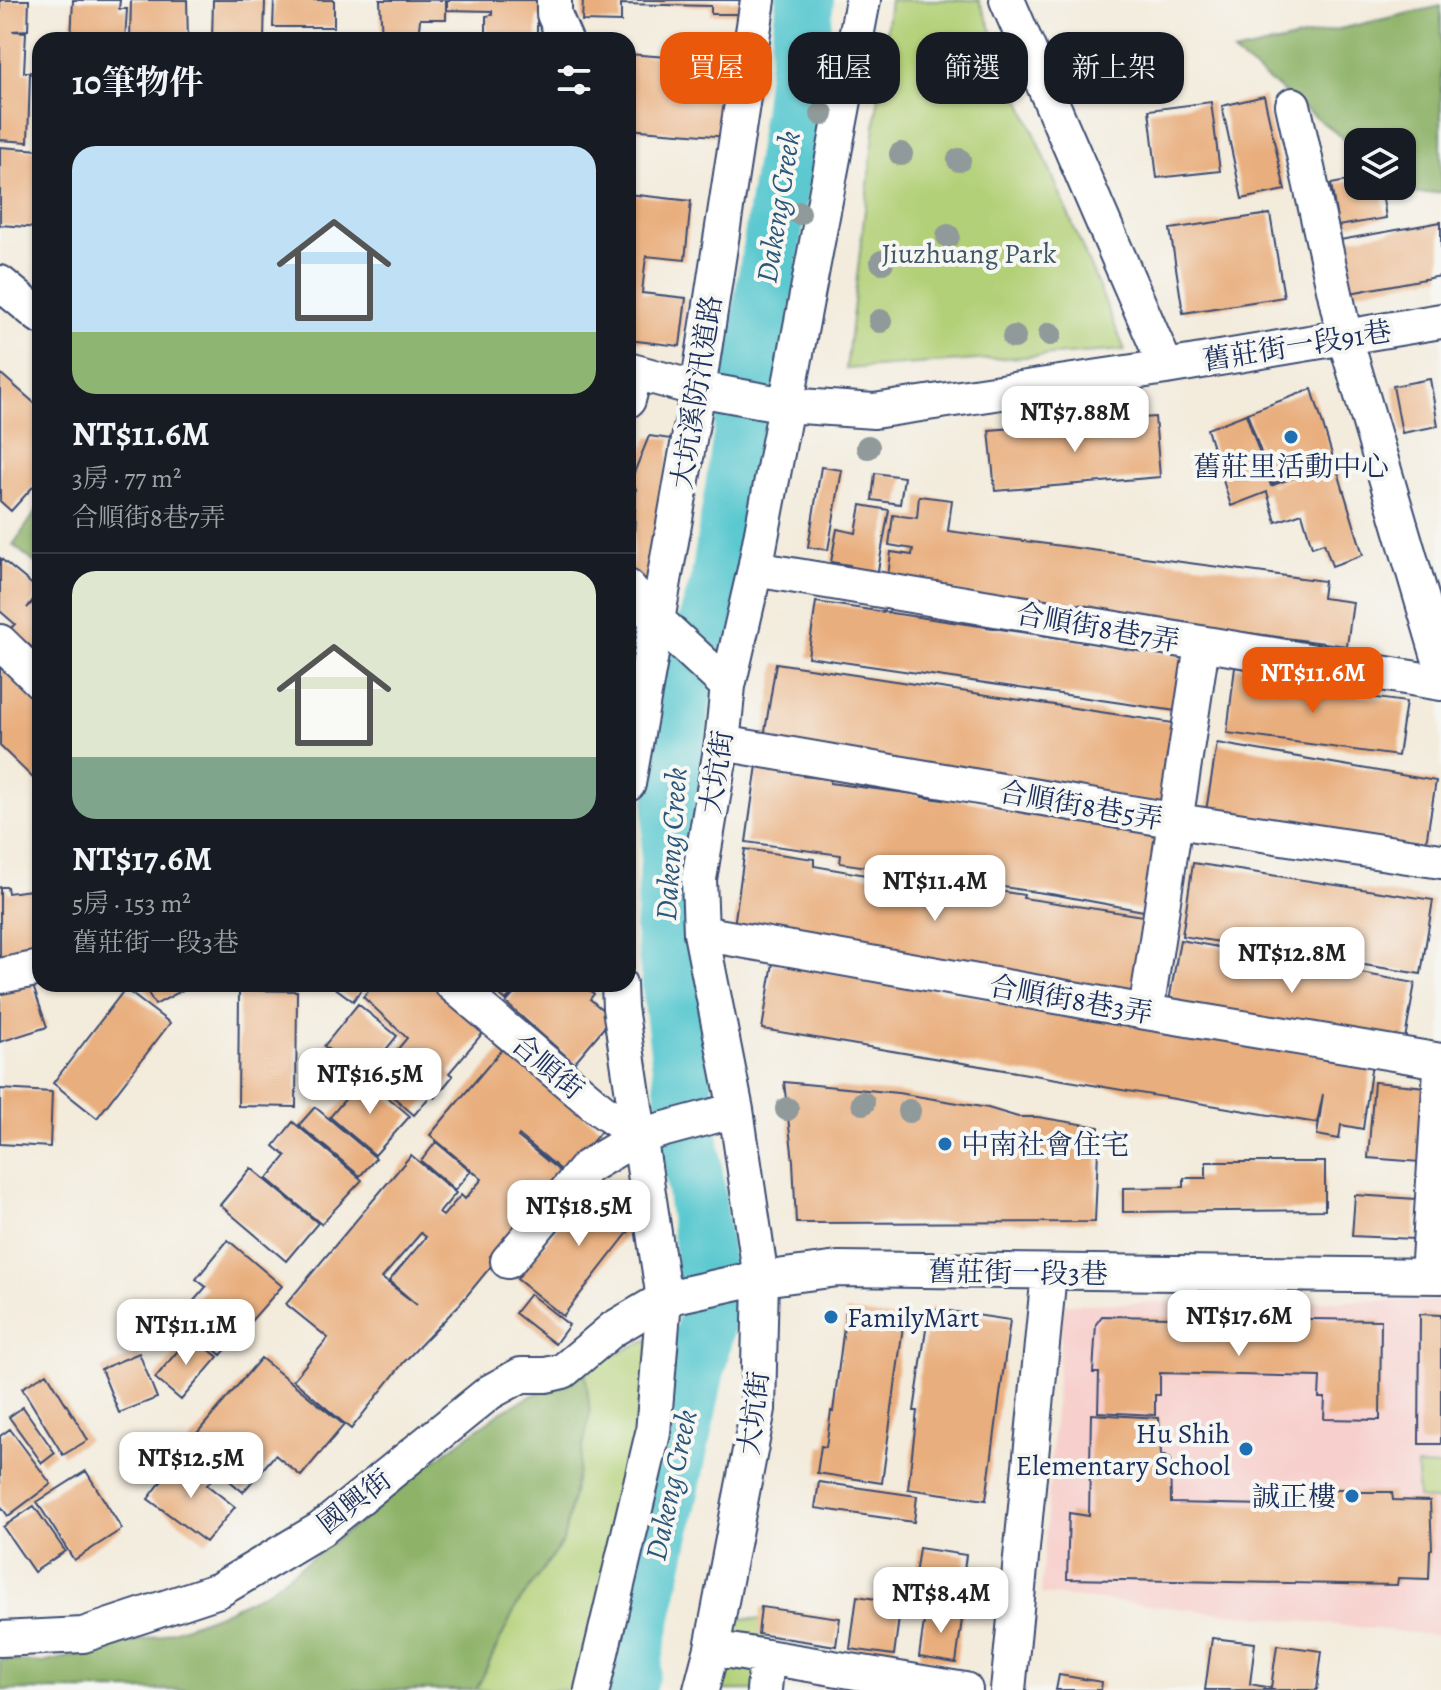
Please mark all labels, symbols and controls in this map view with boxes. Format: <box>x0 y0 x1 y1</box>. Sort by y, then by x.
chip: 買屋 <box>660 32 772 104</box>
chip: 租屋 <box>788 32 900 104</box>
chip: 篩選 <box>916 32 1028 104</box>
chip: 新上架 <box>1044 32 1184 104</box>
icon: filters <box>552 58 596 102</box>
text: 10筆物件 <box>72 59 203 106</box>
water label: Dakeng Creek <box>746 128 810 286</box>
map controls <box>1344 128 1416 200</box>
button: layers <box>1344 128 1416 200</box>
icon: home <box>262 198 406 342</box>
park label: Jiuzhuang Park <box>881 235 1057 273</box>
street label: 大坑溪防汛道路 <box>663 292 731 492</box>
street label: 舊莊街一段91巷 <box>1200 312 1394 380</box>
pin: NT$7.88M <box>992 386 1158 454</box>
text: NT$7.88M <box>1020 394 1130 429</box>
text: NT$11.6M <box>72 410 210 457</box>
marker: 舊莊里活動中心 <box>1282 428 1300 446</box>
place label: 舊莊里活動中心 <box>1193 448 1389 486</box>
text: 3房 · 77 m² <box>72 461 181 496</box>
text: 合順街8巷7弄 <box>72 500 226 535</box>
street label: 合順街8巷7弄 <box>1013 595 1183 661</box>
icon: home <box>262 623 406 767</box>
pin: NT$11.6M <box>1230 647 1396 715</box>
text: NT$11.6M <box>1260 655 1366 690</box>
street label: 大坑街 <box>692 728 742 817</box>
water label: Dakeng Creek <box>646 766 696 922</box>
street label: 合順街8巷5弄 <box>996 773 1166 839</box>
text: NT$17.6M <box>72 835 212 882</box>
pin: NT$11.4M <box>852 855 1018 923</box>
text: NT$11.4M <box>882 863 988 898</box>
text: 5房 · 153 m² <box>72 886 191 921</box>
text: 舊莊街一段3巷 <box>72 925 239 960</box>
pin: NT$12.8M <box>1209 927 1375 995</box>
text: NT$12.8M <box>1238 935 1346 970</box>
street label: 合順街8巷3弄 <box>986 967 1155 1033</box>
street label: 合順街 <box>503 1025 592 1108</box>
pin: NT$16.5M <box>287 1048 453 1116</box>
text: NT$16.5M <box>316 1056 424 1091</box>
place label: 中南社會住宅 <box>961 1126 1129 1164</box>
marker: 中南社會住宅 <box>936 1135 954 1153</box>
pin: NT$18.5M <box>496 1180 662 1248</box>
text: NT$18.5M <box>525 1188 633 1223</box>
street label: 舊莊街一段3巷 <box>928 1252 1108 1294</box>
pin: NT$17.6M <box>1156 1290 1322 1358</box>
text: NT$17.6M <box>1185 1298 1293 1333</box>
pin: NT$11.1M <box>103 1299 269 1367</box>
place label: FamilyMart <box>847 1299 980 1337</box>
text: NT$11.1M <box>135 1307 237 1342</box>
marker: FamilyMart <box>822 1308 840 1326</box>
street label: 大坑街 <box>730 1369 778 1457</box>
water label: Dakeng Creek <box>635 1406 707 1564</box>
place label: Hu Shih Elementary School <box>1016 1415 1230 1485</box>
pin: NT$12.5M <box>108 1432 274 1500</box>
text: NT$12.5M <box>137 1440 245 1475</box>
marker: Hu Shih Elementary School <box>1237 1440 1255 1458</box>
street label: 國興街 <box>310 1461 399 1543</box>
place label: 誠正樓 <box>1252 1478 1336 1516</box>
marker: 誠正樓 <box>1343 1487 1361 1505</box>
pin: NT$8.4M <box>867 1567 1015 1635</box>
text: NT$8.4M <box>891 1575 991 1610</box>

